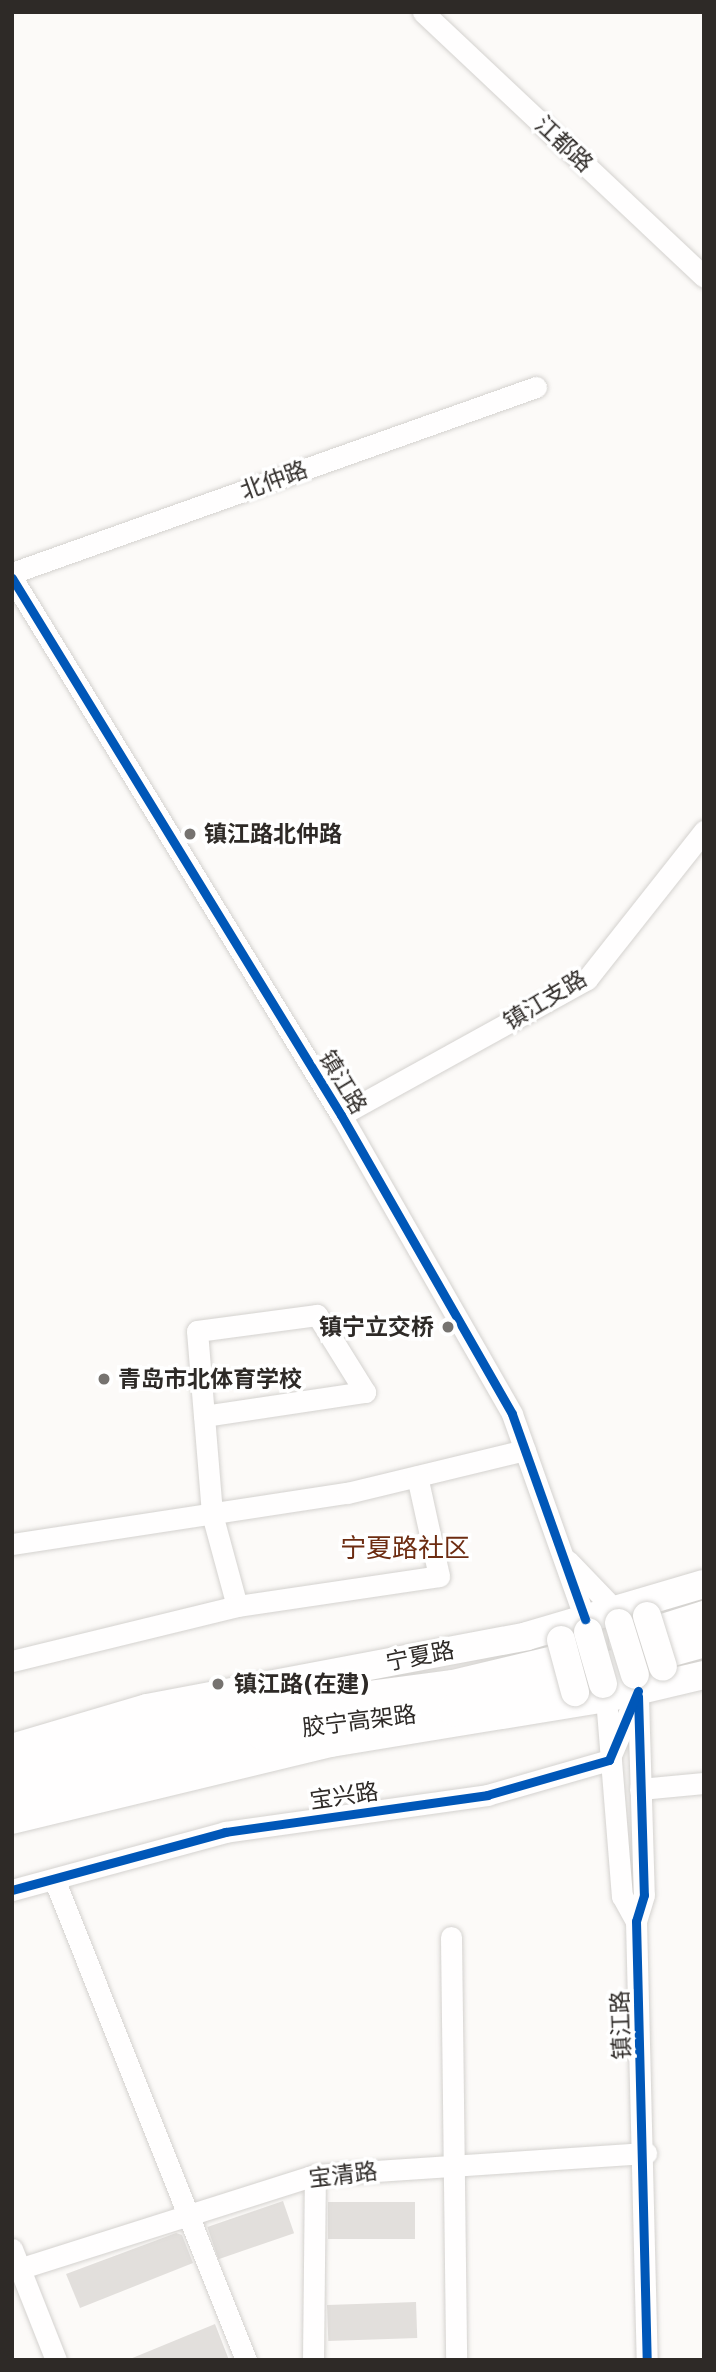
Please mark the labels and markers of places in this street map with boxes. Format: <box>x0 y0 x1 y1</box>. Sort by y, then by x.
place label: 镇江路北仲路 <box>204 820 342 848</box>
marker: 镇江路北仲路 <box>182 826 198 842</box>
place label: 镇宁立交桥 <box>319 1313 434 1341</box>
marker: 镇宁立交桥 <box>440 1319 456 1335</box>
place label: 青岛市北体育学校 <box>118 1365 302 1393</box>
marker: 青岛市北体育学校 <box>96 1371 112 1387</box>
place label: 镇江路(在建) <box>234 1670 370 1698</box>
marker: 镇江路(在建) <box>208 1674 228 1694</box>

